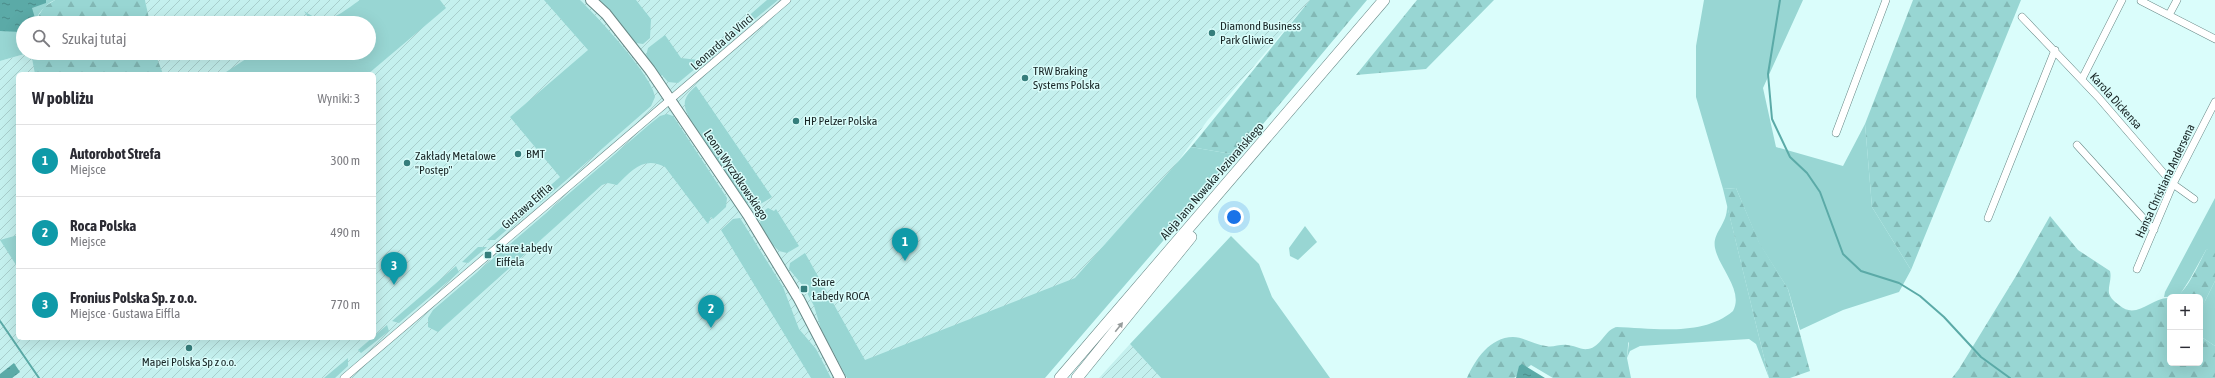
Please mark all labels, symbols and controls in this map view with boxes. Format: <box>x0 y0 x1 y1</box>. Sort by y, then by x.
street label: Leonarda da Vinci <box>688 11 756 73</box>
search box <box>16 16 376 60</box>
place label: Diamond Business Park Gliwice <box>1220 19 1301 47</box>
icon: search <box>30 27 52 49</box>
marker: Diamond Business Park Gliwice <box>1207 28 1217 38</box>
text: Szukaj tutaj <box>62 30 126 47</box>
place label: TRW Braking Systems Polska <box>1033 64 1100 92</box>
street label: Karola Dickensa <box>2087 70 2145 132</box>
marker: TRW Braking Systems Polska <box>1020 73 1030 83</box>
text: W pobliżu <box>32 88 94 108</box>
text: Wyniki: 3 <box>317 91 360 106</box>
place label: HP Pelzer Polska <box>804 114 877 128</box>
marker: HP Pelzer Polska <box>791 116 801 126</box>
street label: Aleja Jana Nowaka-Jeziorańskiego <box>1157 119 1267 242</box>
street label: Hansa Christiana Andersena <box>2132 122 2198 240</box>
street label: Leona Wyczółkowskiego <box>701 127 771 223</box>
text: Autorobot Strefa <box>70 145 161 162</box>
place label: BMT <box>526 147 546 161</box>
place label: Zakłady Metalowe "Postęp" <box>415 149 496 177</box>
marker: BMT <box>513 149 523 159</box>
text: 1 <box>42 153 48 168</box>
text: 300 m <box>331 153 360 168</box>
marker: Zakłady Metalowe "Postęp" <box>402 158 412 168</box>
text: Miejsce <box>70 162 106 177</box>
street label: Gustawa Eiffla <box>499 180 555 232</box>
your location <box>1224 207 1244 227</box>
text: Roca Polska <box>70 217 136 234</box>
text: 2 <box>42 225 48 240</box>
text: 490 m <box>331 225 360 240</box>
pin: 1 <box>892 228 918 261</box>
text: Miejsce <box>70 234 106 249</box>
place label: Stare Łabędy Eiffela <box>496 241 553 269</box>
marker: Stare Łabędy Eiffela <box>483 250 493 260</box>
pin: 3 <box>381 252 407 285</box>
place label: Stare Łabędy ROCA <box>812 275 870 303</box>
marker: Stare Łabędy ROCA <box>799 284 809 294</box>
text: Fronius Polska Sp. z o.o. <box>70 289 197 306</box>
map controls <box>2167 294 2203 366</box>
button: + <box>2167 294 2203 330</box>
pin: 2 <box>698 295 724 328</box>
text: 3 <box>42 297 48 312</box>
text: 770 m <box>331 297 360 312</box>
text: Miejsce · Gustawa Eiffla <box>70 306 180 321</box>
one-way arrow <box>1114 321 1123 332</box>
button: − <box>2167 330 2203 366</box>
marker: Mapei Polska Sp z o.o. <box>184 343 194 353</box>
place label: Mapei Polska Sp z o.o. <box>142 355 236 369</box>

